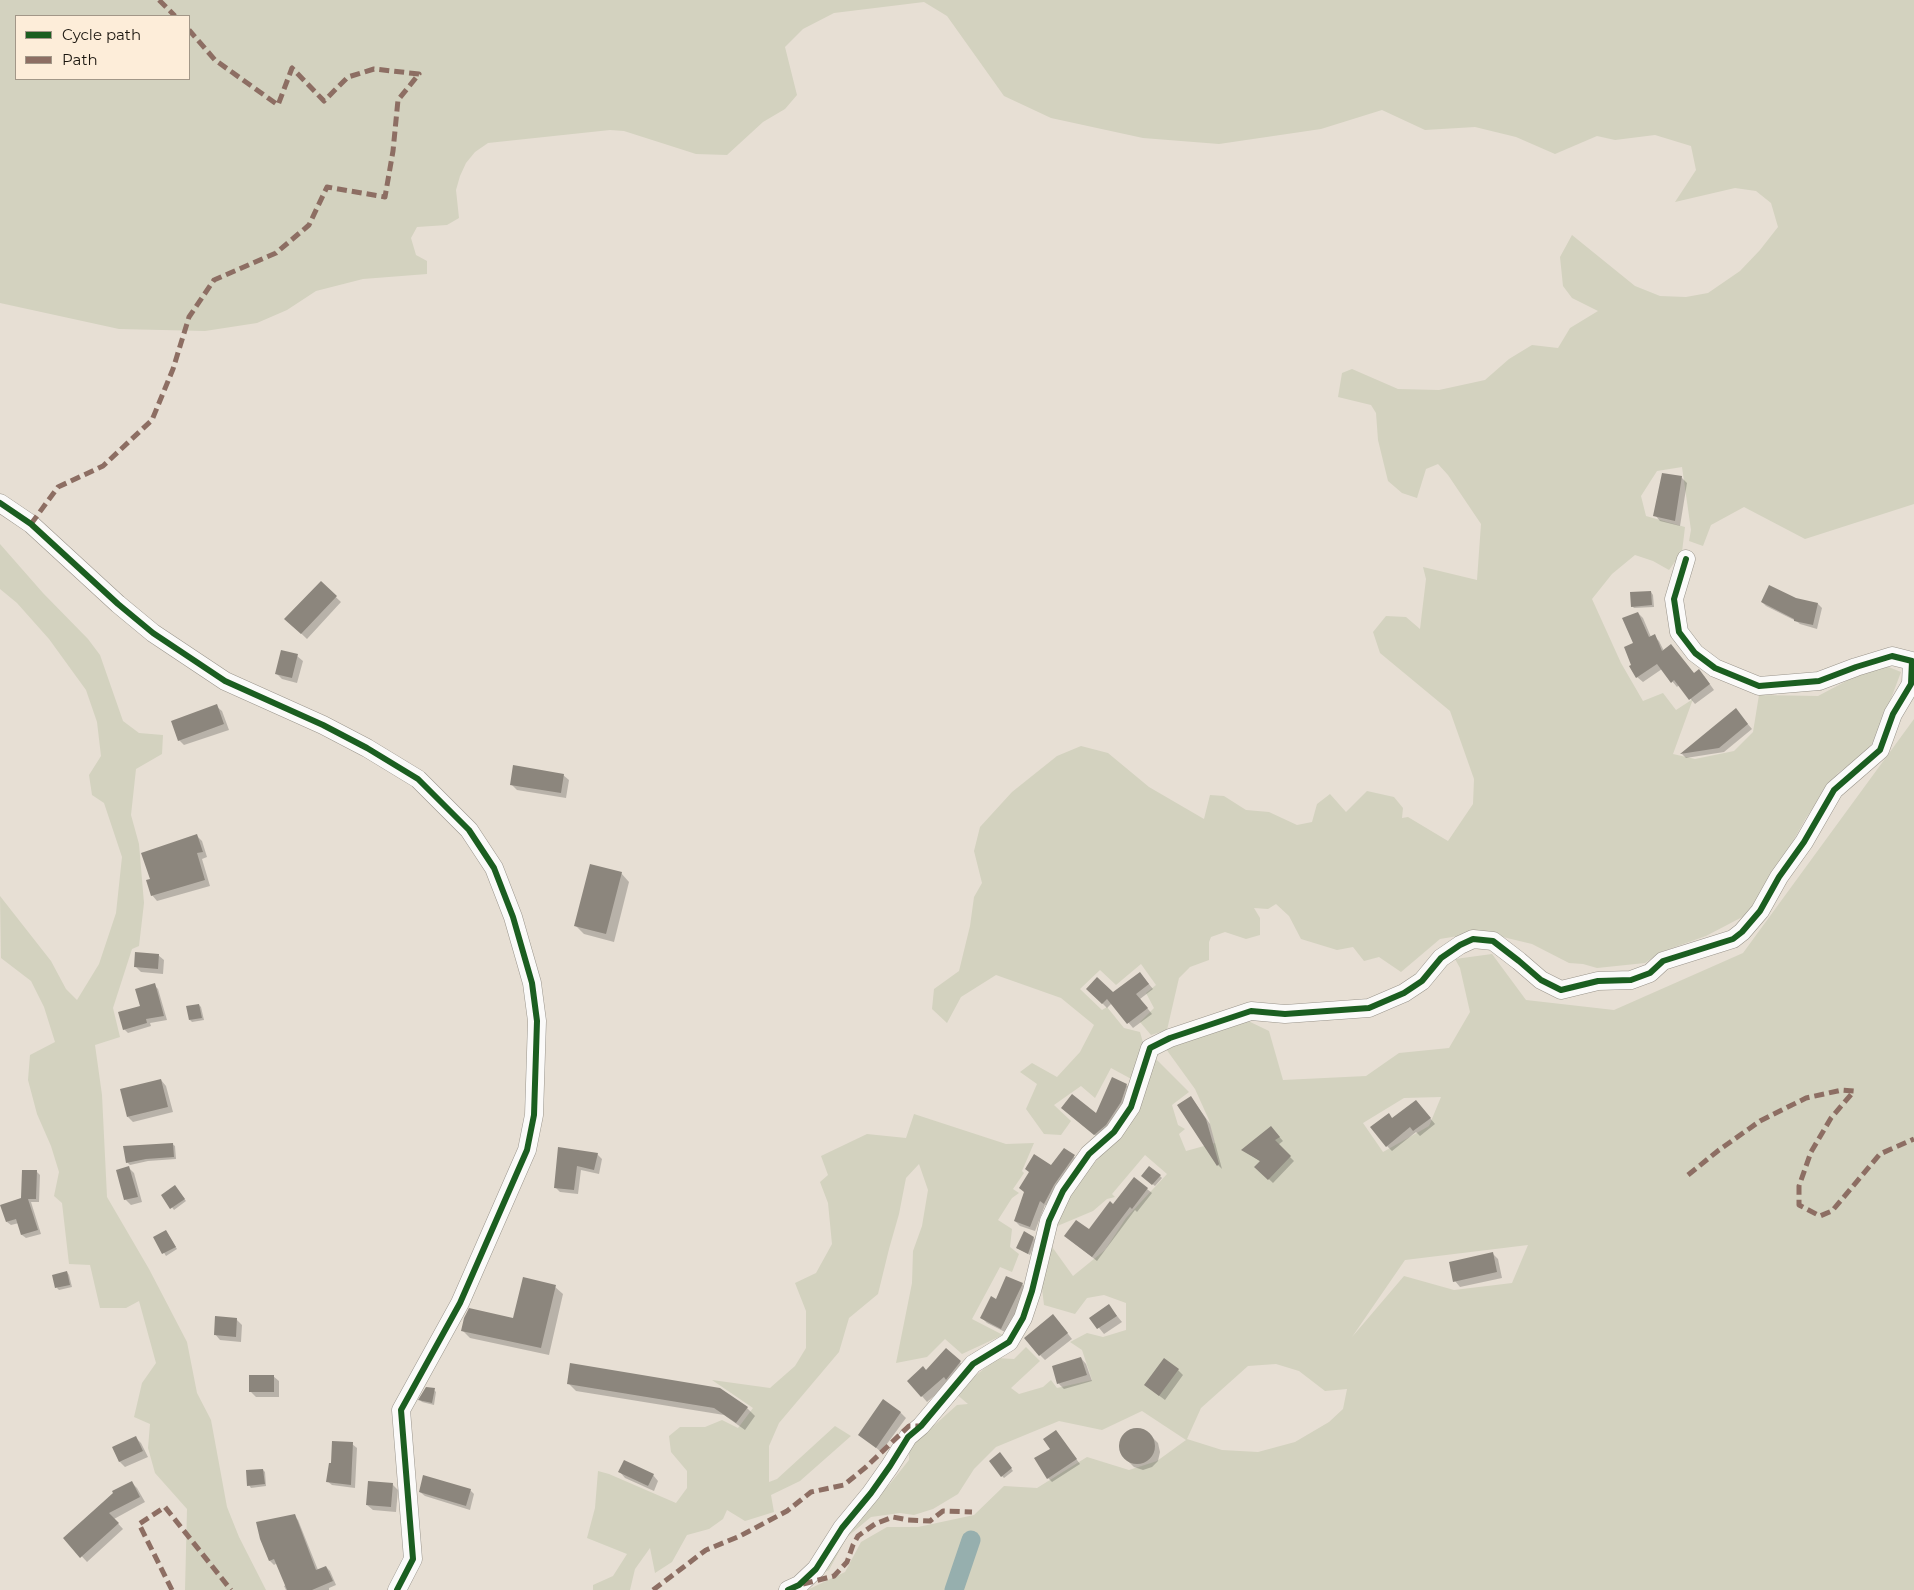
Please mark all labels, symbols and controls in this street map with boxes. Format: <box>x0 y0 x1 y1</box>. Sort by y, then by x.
legend <box>15 15 190 80</box>
text: Cycle path <box>62 25 141 44</box>
text: Path <box>62 50 98 69</box>

